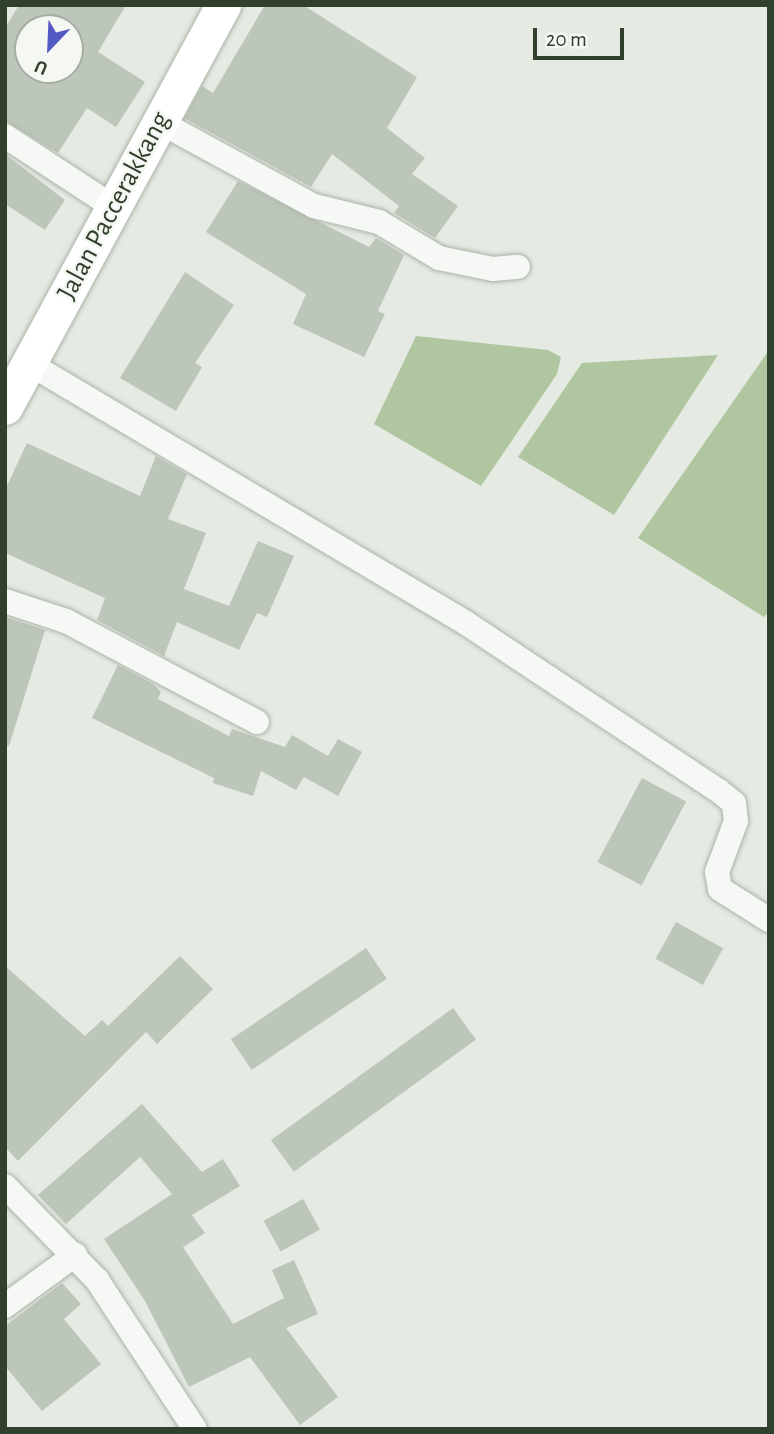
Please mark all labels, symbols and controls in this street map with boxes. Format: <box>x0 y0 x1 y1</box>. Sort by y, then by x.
north arrow <box>14 14 84 84</box>
scale bar <box>536 14 627 58</box>
text: 20 m <box>546 29 587 50</box>
text: U <box>32 56 51 78</box>
street label: Jalan Paccerakkang <box>50 106 178 306</box>

